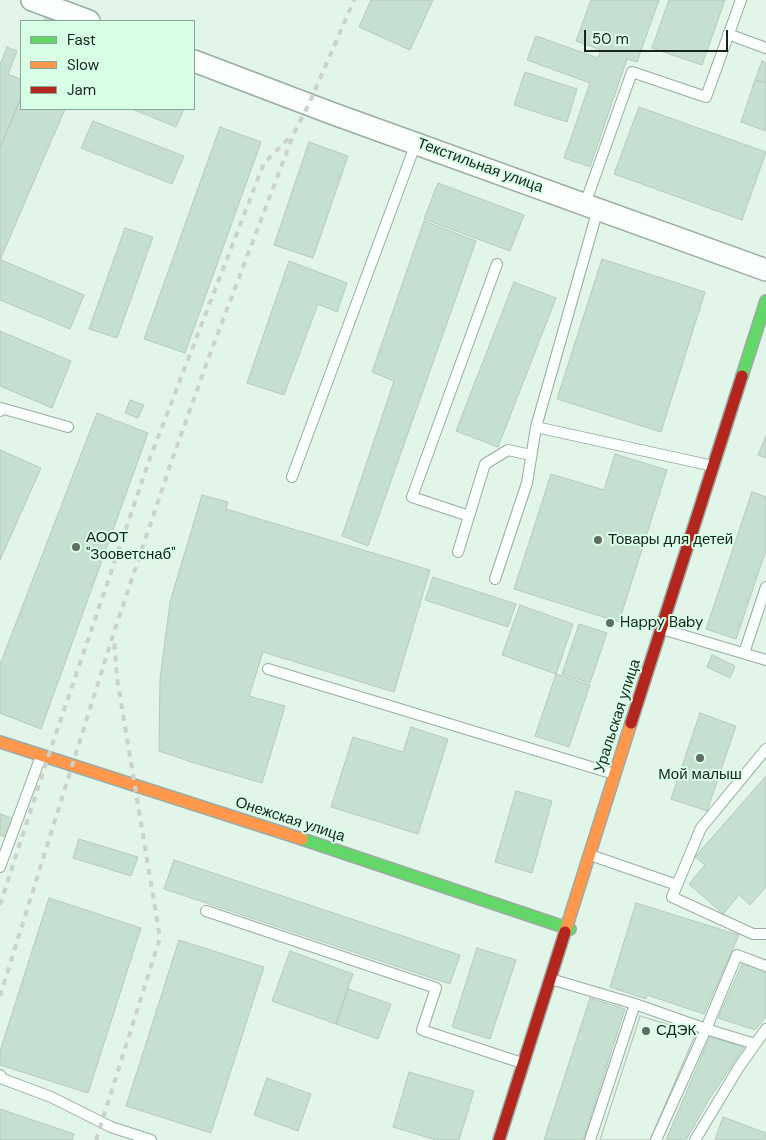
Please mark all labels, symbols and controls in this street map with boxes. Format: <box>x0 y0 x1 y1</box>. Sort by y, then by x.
legend <box>20 20 195 110</box>
scale bar <box>586 20 730 52</box>
text: 50 m <box>592 29 629 49</box>
text: Fast <box>67 30 96 50</box>
text: Slow <box>67 55 99 75</box>
text: Jam <box>67 80 96 100</box>
street label: Текстильная улица <box>415 135 545 197</box>
place label: АООТ "Зооветснаб" <box>86 529 176 564</box>
place label: Товары для детей <box>608 531 733 549</box>
marker: Товары для детей <box>592 534 604 546</box>
marker: АООТ "Зооветснаб" <box>70 541 82 553</box>
place label: Happy Baby <box>620 614 703 632</box>
marker: Happy Baby <box>604 617 616 629</box>
street label: Уральская улица <box>591 657 645 775</box>
marker: Мой малыш <box>694 752 706 764</box>
place label: Мой малыш <box>658 766 742 784</box>
street label: Онежская улица <box>233 794 347 846</box>
place label: СДЭК <box>656 1022 696 1040</box>
marker: СДЭК <box>640 1025 652 1037</box>

